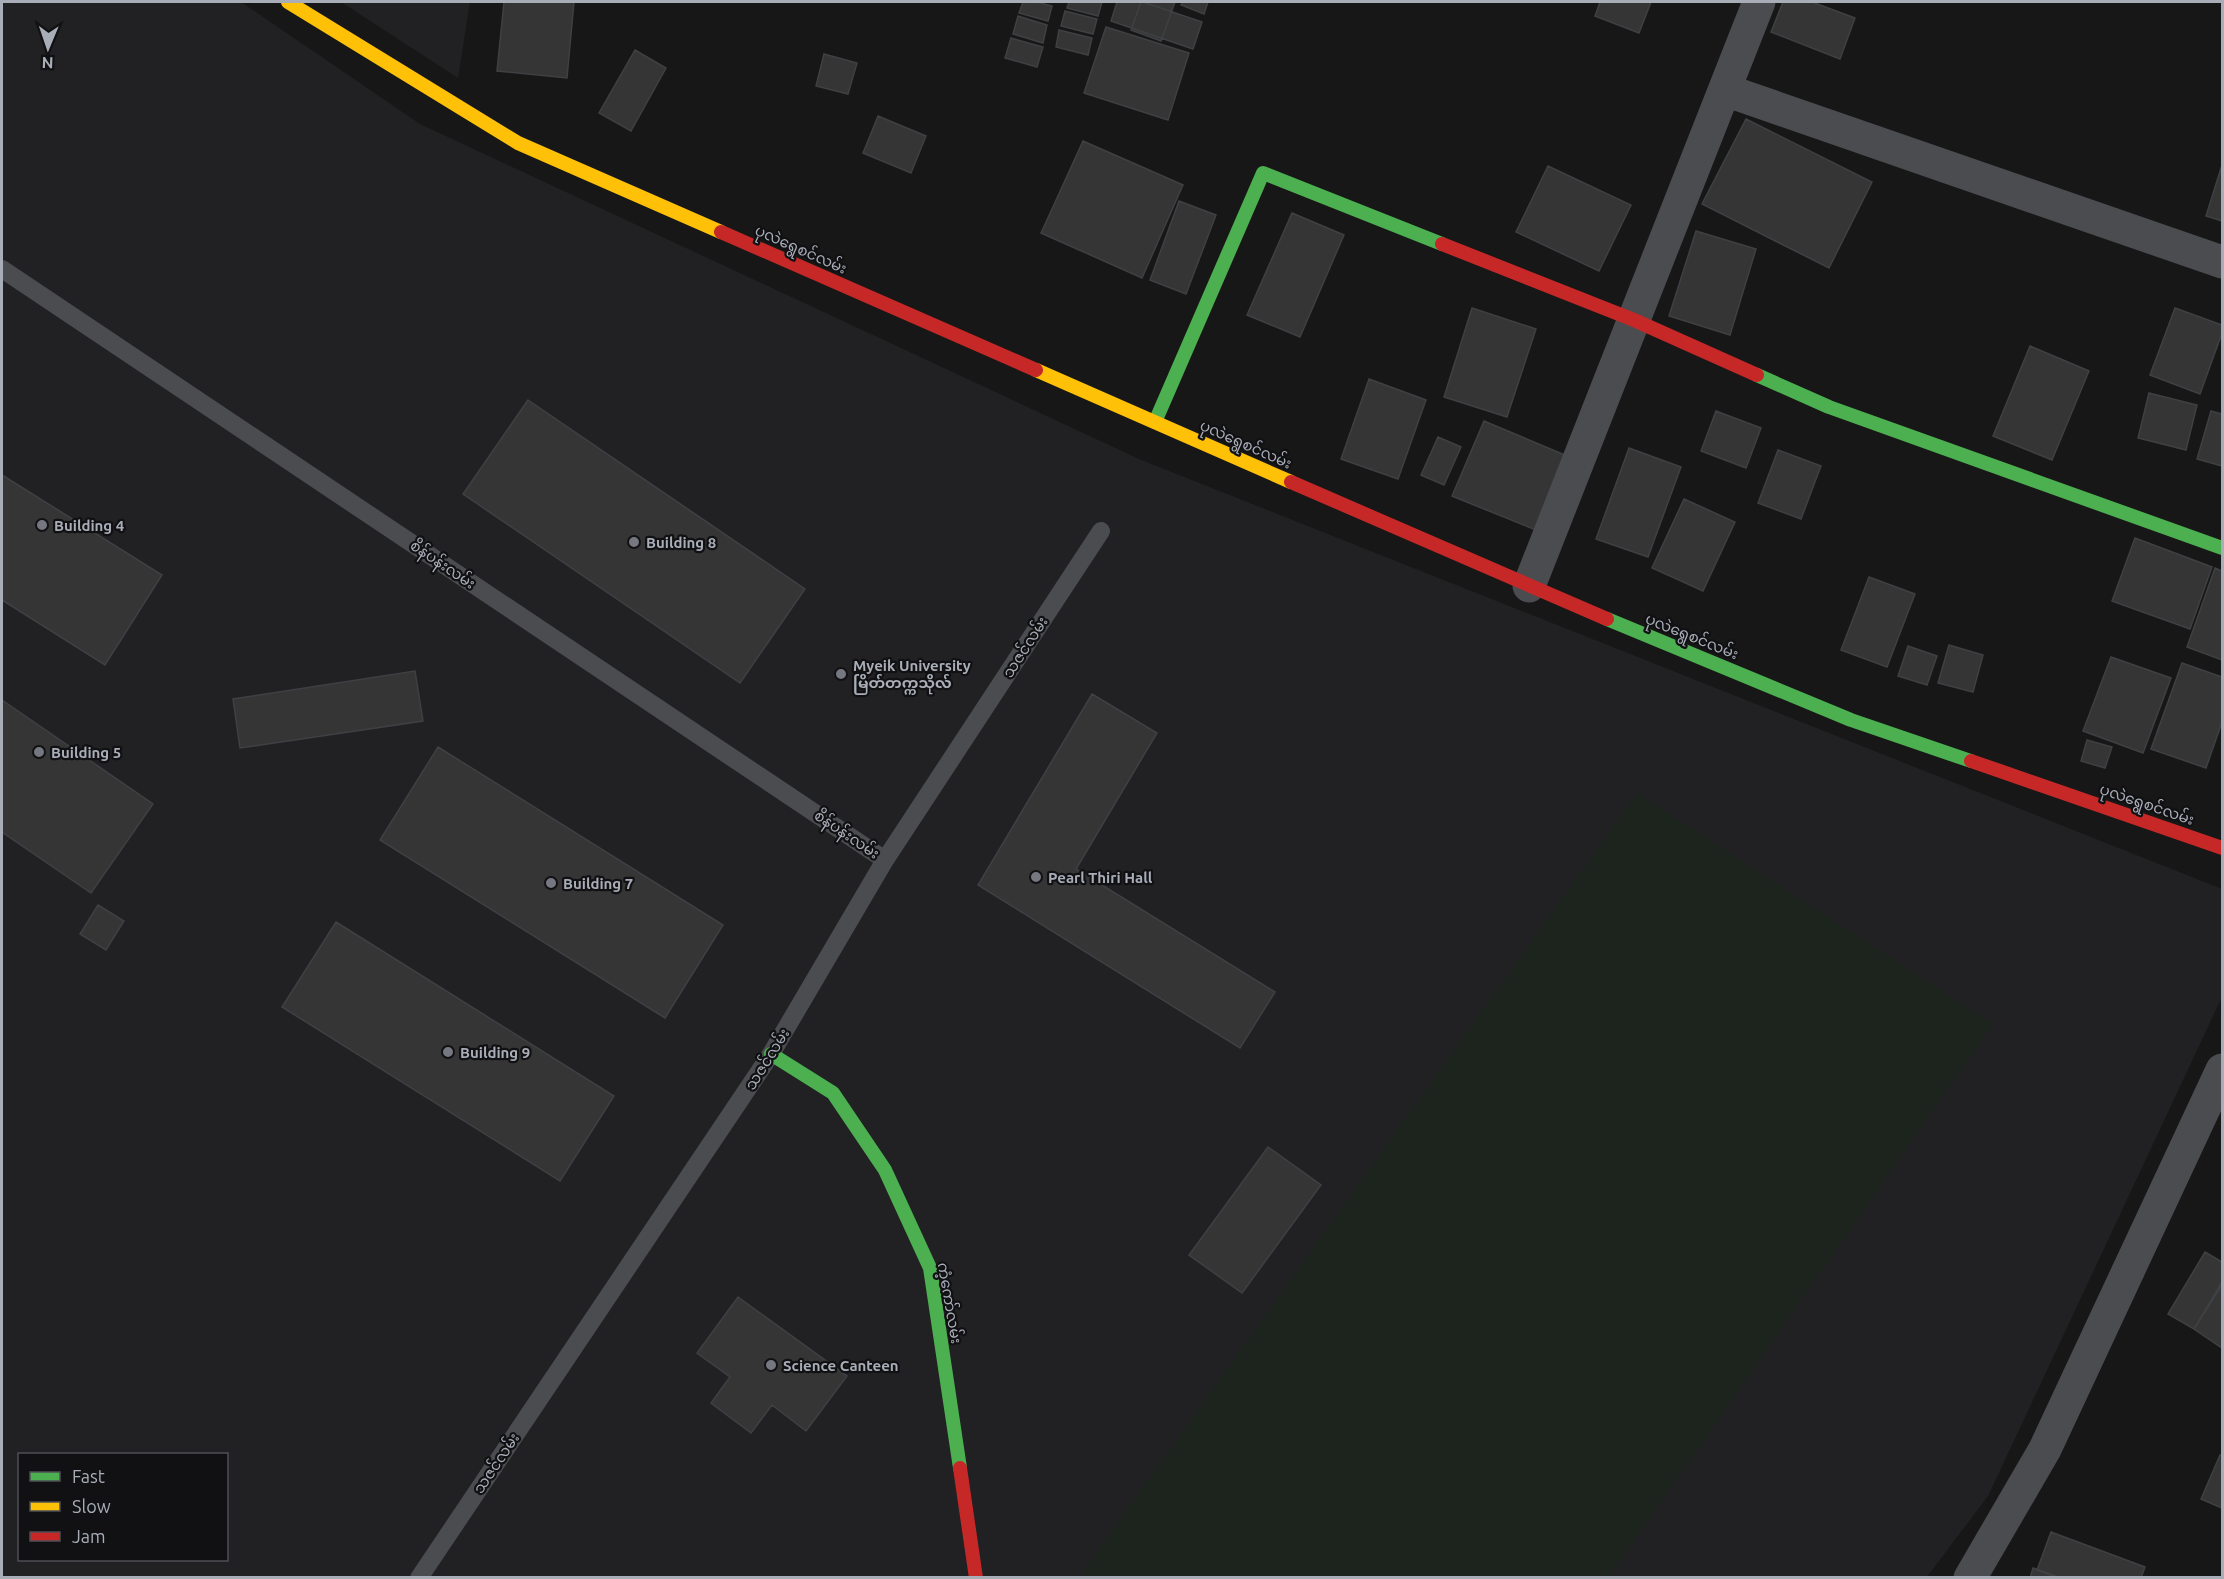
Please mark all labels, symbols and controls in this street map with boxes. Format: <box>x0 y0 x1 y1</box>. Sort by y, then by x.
north arrow <box>18 18 78 78</box>
text: N <box>41 54 54 72</box>
street label: ပုလဲရွေစင်လမ်း <box>751 220 850 280</box>
street label: ပုလဲရွေစင်လမ်း <box>1196 415 1295 475</box>
place label: Building 4 <box>54 517 124 534</box>
marker: Building 4 <box>35 518 49 532</box>
place label: Building 8 <box>646 534 716 551</box>
street label: စိန်ပန်းလမ်း <box>405 535 479 595</box>
marker: Building 8 <box>627 535 641 549</box>
street label: ပုလဲရွေစင်လမ်း <box>1642 609 1741 666</box>
street label: သဇင်လမ်း <box>998 613 1051 681</box>
place label: Myeik University မြိတ်တက္ကသိုလ် <box>853 657 971 695</box>
marker: Myeik University မြိတ်တက္ကသိုလ် <box>834 667 848 681</box>
place label: Building 5 <box>51 744 121 761</box>
marker: Building 5 <box>32 745 46 759</box>
street label: ပုလဲရွေစင်လမ်း <box>2096 779 2197 832</box>
street label: စိန်ပန်းလမ်း <box>809 805 883 865</box>
place label: Pearl Thiri Hall <box>1048 869 1153 886</box>
marker: Pearl Thiri Hall <box>1029 870 1043 884</box>
place label: Building 7 <box>563 875 633 892</box>
marker: Building 7 <box>544 876 558 890</box>
street label: သဇင်လမ်း <box>741 1025 793 1093</box>
place label: Building 9 <box>460 1044 530 1061</box>
marker: Building 9 <box>441 1045 455 1059</box>
street label: ကံ့ကော်လမ်း <box>933 1261 966 1345</box>
place label: Science Canteen <box>783 1357 899 1374</box>
marker: Science Canteen <box>764 1358 778 1372</box>
street label: သဇင်လမ်း <box>469 1429 522 1496</box>
legend <box>18 1453 228 1561</box>
text: Fast <box>72 1466 105 1486</box>
text: Slow <box>72 1496 111 1516</box>
text: Jam <box>72 1526 106 1546</box>

